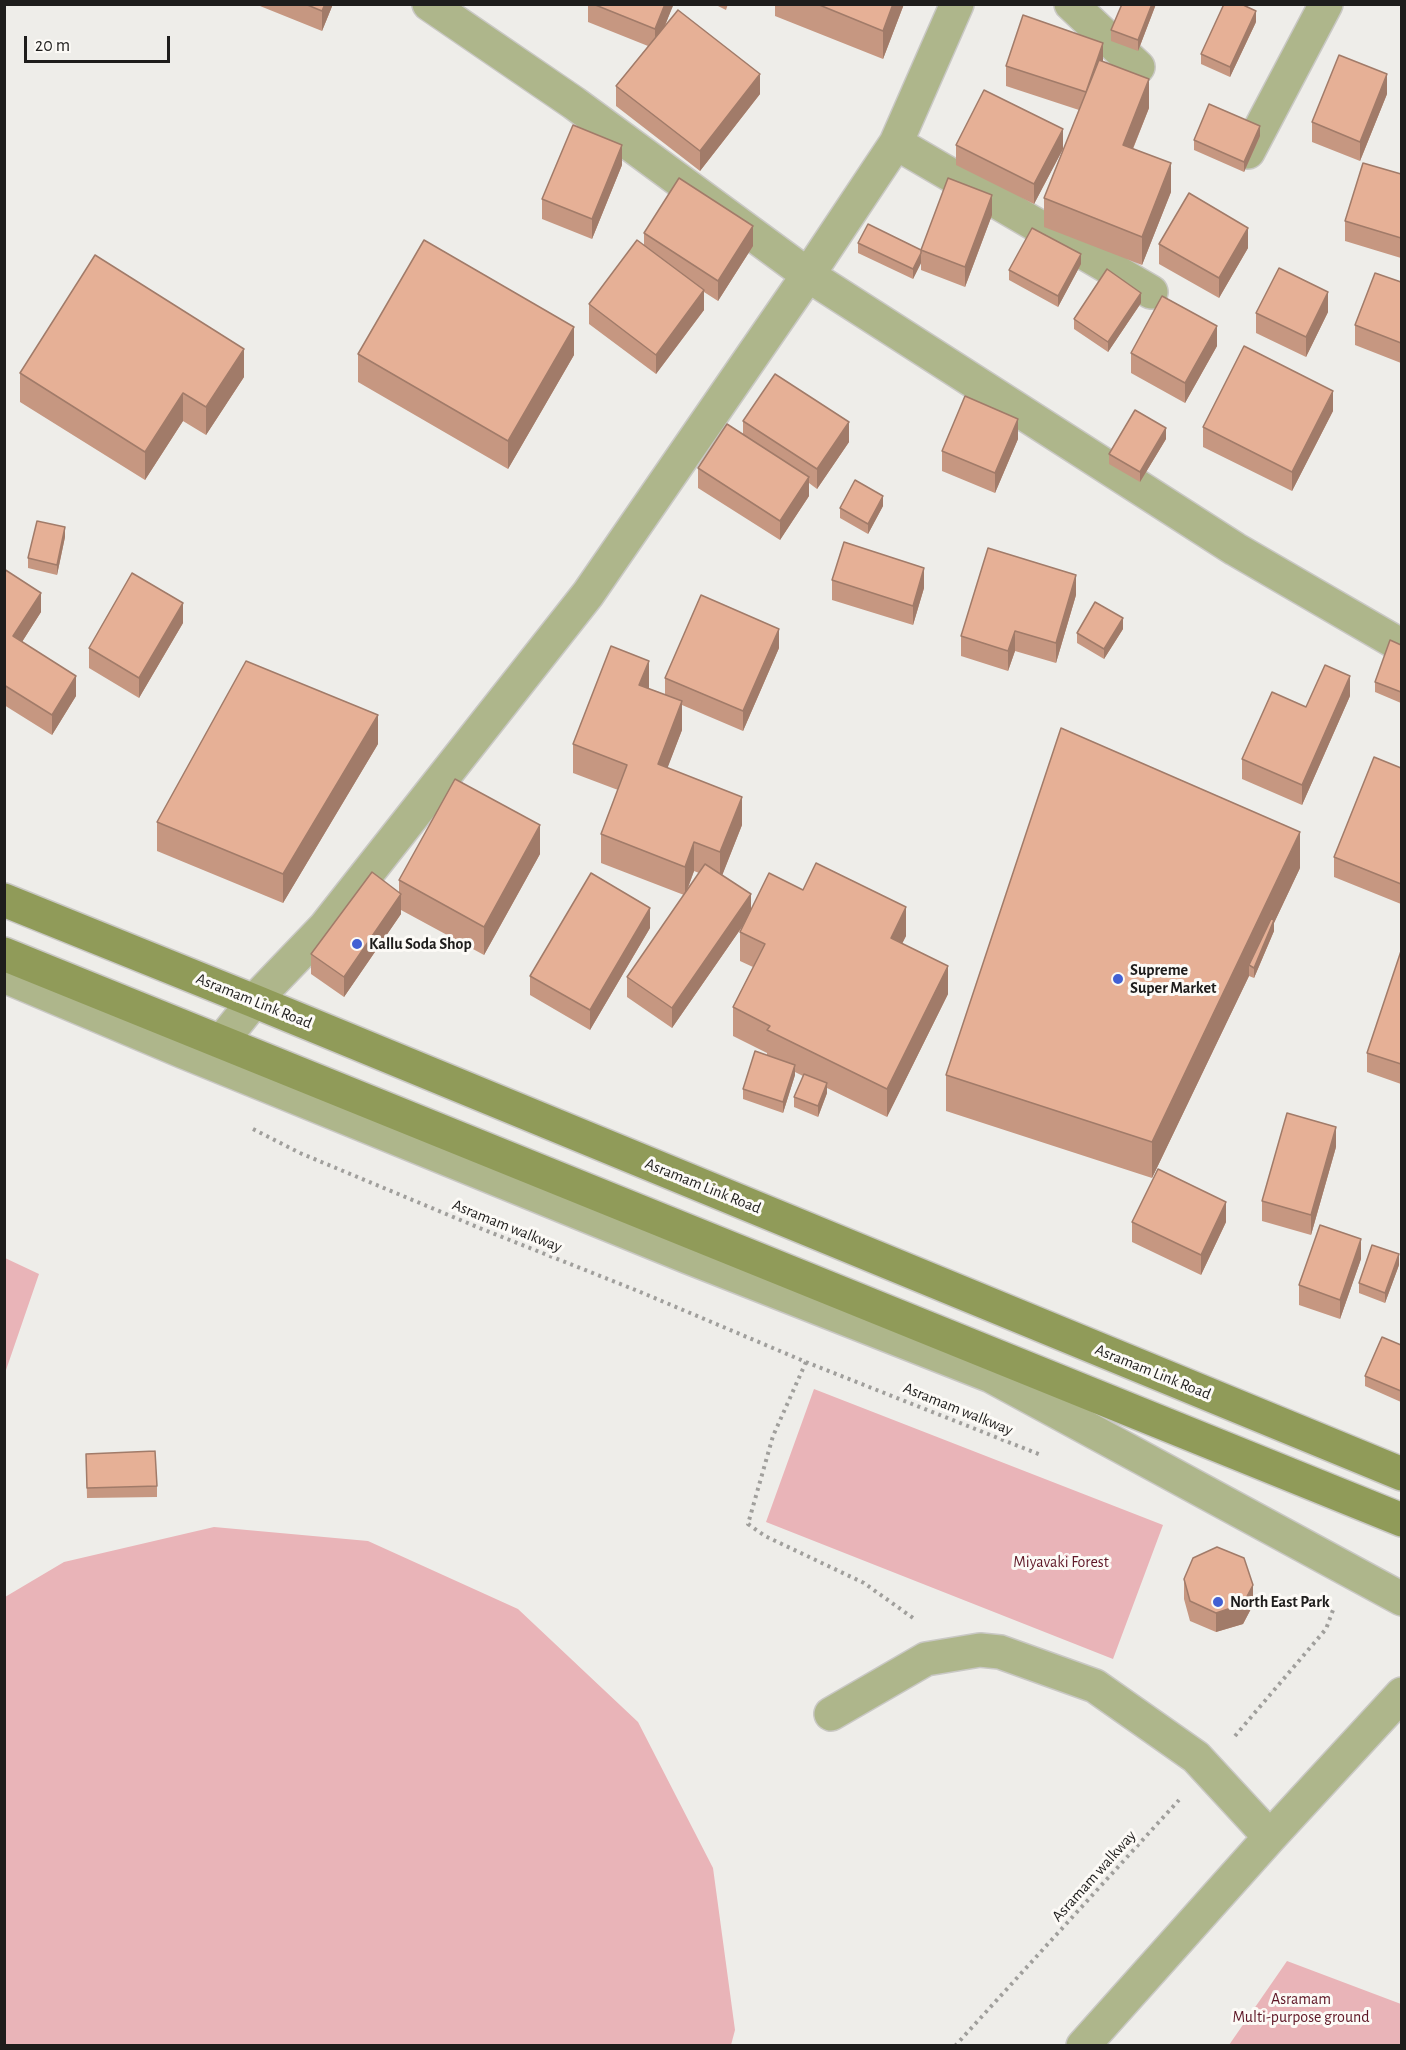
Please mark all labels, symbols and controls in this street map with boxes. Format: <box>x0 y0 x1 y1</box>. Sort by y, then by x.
scale bar <box>27 24 172 62</box>
text: 20 m <box>35 37 70 55</box>
place label: Kallu Soda Shop <box>369 934 472 954</box>
marker: Kallu Soda Shop <box>350 937 364 951</box>
place label: Supreme Super Market <box>1130 960 1216 998</box>
street label: Asramam Link Road <box>193 969 315 1033</box>
marker: Supreme Super Market <box>1111 972 1125 986</box>
street label: Asramam Link Road <box>642 1154 764 1218</box>
street label: Asramam walkway <box>449 1195 565 1257</box>
street label: Asramam Link Road <box>1092 1340 1214 1404</box>
street label: Asramam walkway <box>900 1378 1016 1440</box>
park label: Miyavaki Forest <box>1013 1552 1109 1572</box>
place label: North East Park <box>1230 1592 1330 1612</box>
marker: North East Park <box>1211 1595 1225 1609</box>
street label: Asramam walkway <box>1048 1826 1140 1926</box>
park label: Asramam Multi-purpose ground <box>1233 1989 1369 2027</box>

